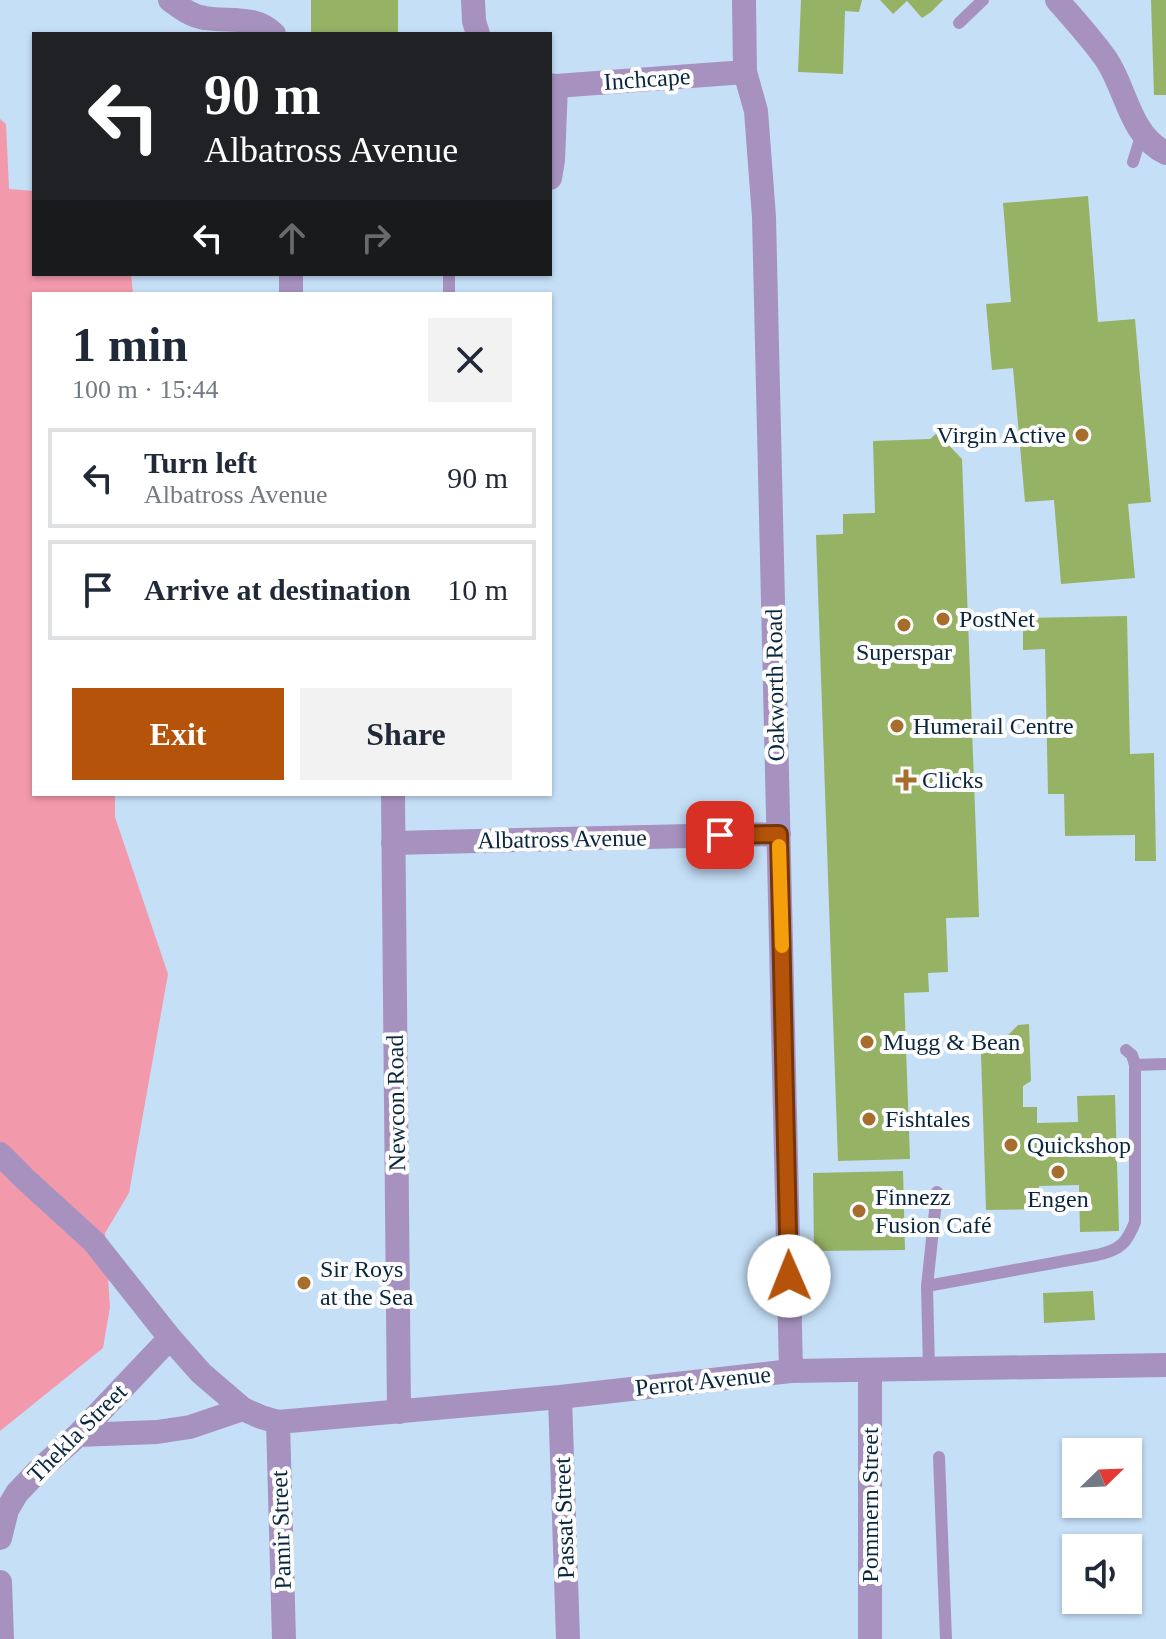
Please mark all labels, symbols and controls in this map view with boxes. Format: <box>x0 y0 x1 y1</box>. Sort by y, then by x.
street label: Inchcape <box>603 63 691 95</box>
icon: left <box>72 64 176 168</box>
text: 90 m <box>204 64 321 126</box>
text: Albatross Avenue <box>204 130 458 170</box>
icon: left <box>186 216 230 260</box>
icon: ahead <box>270 216 314 260</box>
icon: right <box>354 216 398 260</box>
text: 1 min <box>72 318 188 371</box>
button: close <box>428 318 512 402</box>
text: 100 m · 15:44 <box>72 375 219 404</box>
place label: Virgin Active <box>937 422 1066 448</box>
marker: Virgin Active <box>1073 426 1091 444</box>
text: Turn left <box>144 446 257 479</box>
icon: left <box>76 456 120 500</box>
text: 90 m <box>447 461 508 494</box>
text: Albatross Avenue <box>144 480 328 509</box>
icon: arrive <box>76 568 120 612</box>
text: Arrive at destination <box>144 573 411 606</box>
text: 10 m <box>447 573 508 606</box>
place label: PostNet <box>959 606 1035 632</box>
street label: Oakworth Road <box>761 608 789 762</box>
marker: PostNet <box>934 610 952 628</box>
marker: Superspar <box>895 616 913 634</box>
place label: Superspar <box>856 639 952 665</box>
button: Exit <box>72 688 284 780</box>
button: Share <box>300 688 512 780</box>
place label: Humerail Centre <box>913 713 1074 739</box>
marker: Humerail Centre <box>888 717 906 735</box>
place label: Clicks <box>922 767 983 793</box>
marker: Clicks <box>897 771 915 789</box>
pin <box>686 801 754 869</box>
icon: arrive <box>698 813 742 857</box>
street label: Albatross Avenue <box>477 825 647 853</box>
place label: Mugg & Bean <box>883 1029 1020 1055</box>
marker: Mugg & Bean <box>858 1033 876 1051</box>
street label: Newcon Road <box>382 1034 410 1172</box>
place label: Fishtales <box>885 1106 970 1132</box>
marker: Fishtales <box>860 1110 878 1128</box>
place label: Quickshop <box>1027 1132 1131 1158</box>
marker: Quickshop <box>1002 1136 1020 1154</box>
marker: Engen <box>1049 1163 1067 1181</box>
place label: Finnezz Fusion Café <box>875 1184 992 1238</box>
place label: Engen <box>1027 1186 1089 1212</box>
marker: Finnezz Fusion Café <box>850 1202 868 1220</box>
position arrow <box>747 1234 831 1318</box>
place label: Sir Roys at the Sea <box>320 1256 414 1310</box>
marker: Sir Roys at the Sea <box>295 1274 313 1292</box>
street label: Perrot Avenue <box>634 1361 772 1401</box>
street label: Thekla Street <box>22 1378 132 1488</box>
street label: Pommern Street <box>857 1427 883 1583</box>
north arrow <box>1062 1438 1142 1518</box>
map controls <box>1062 1438 1142 1614</box>
street label: Passat Street <box>549 1456 579 1579</box>
street label: Pamir Street <box>266 1470 296 1590</box>
button: sound <box>1062 1534 1142 1614</box>

